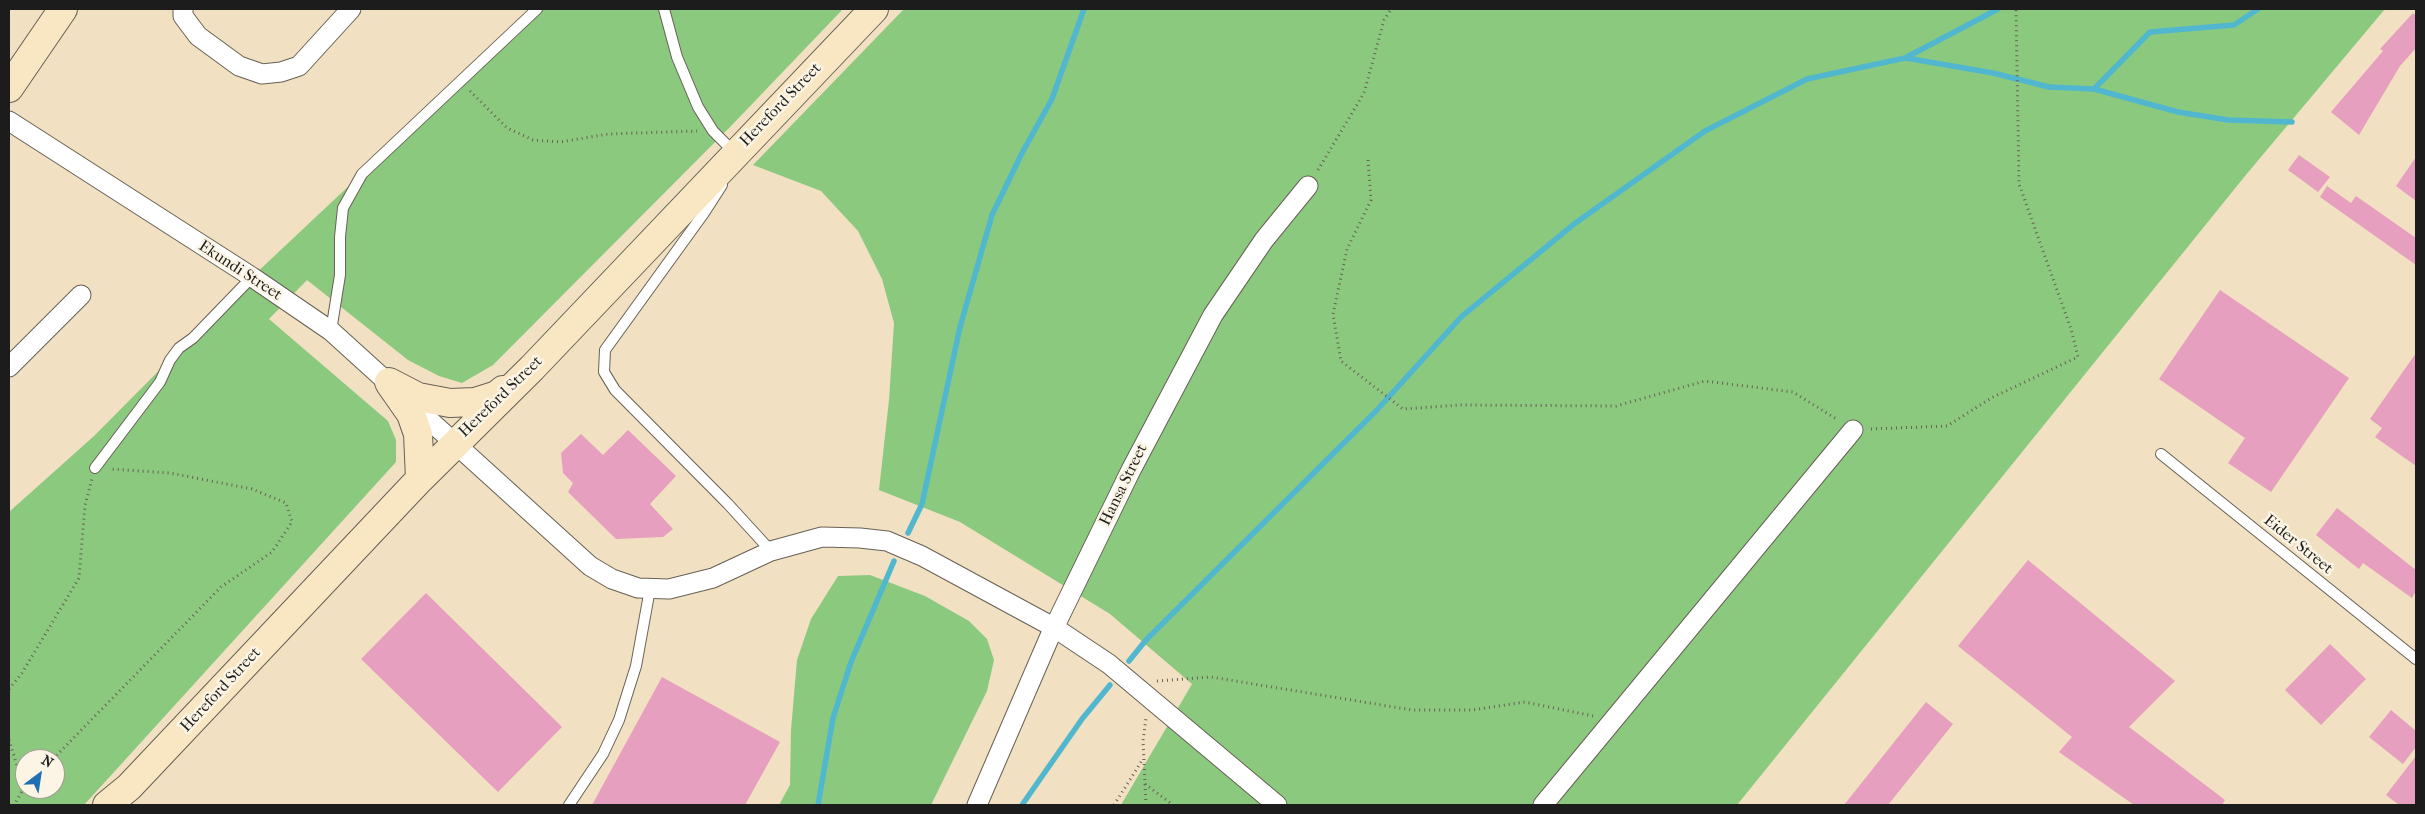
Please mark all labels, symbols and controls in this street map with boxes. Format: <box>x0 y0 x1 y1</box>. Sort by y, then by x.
street label: Hereford Street <box>736 59 826 151</box>
street label: Ekundi Street <box>195 237 285 305</box>
street label: Hereford Street <box>455 352 547 442</box>
street label: Hansa Street <box>1096 441 1152 529</box>
street label: Eider Street <box>2260 511 2336 579</box>
street label: Hereford Street <box>177 644 265 736</box>
north arrow <box>15 749 65 799</box>
text: N <box>39 752 56 772</box>

